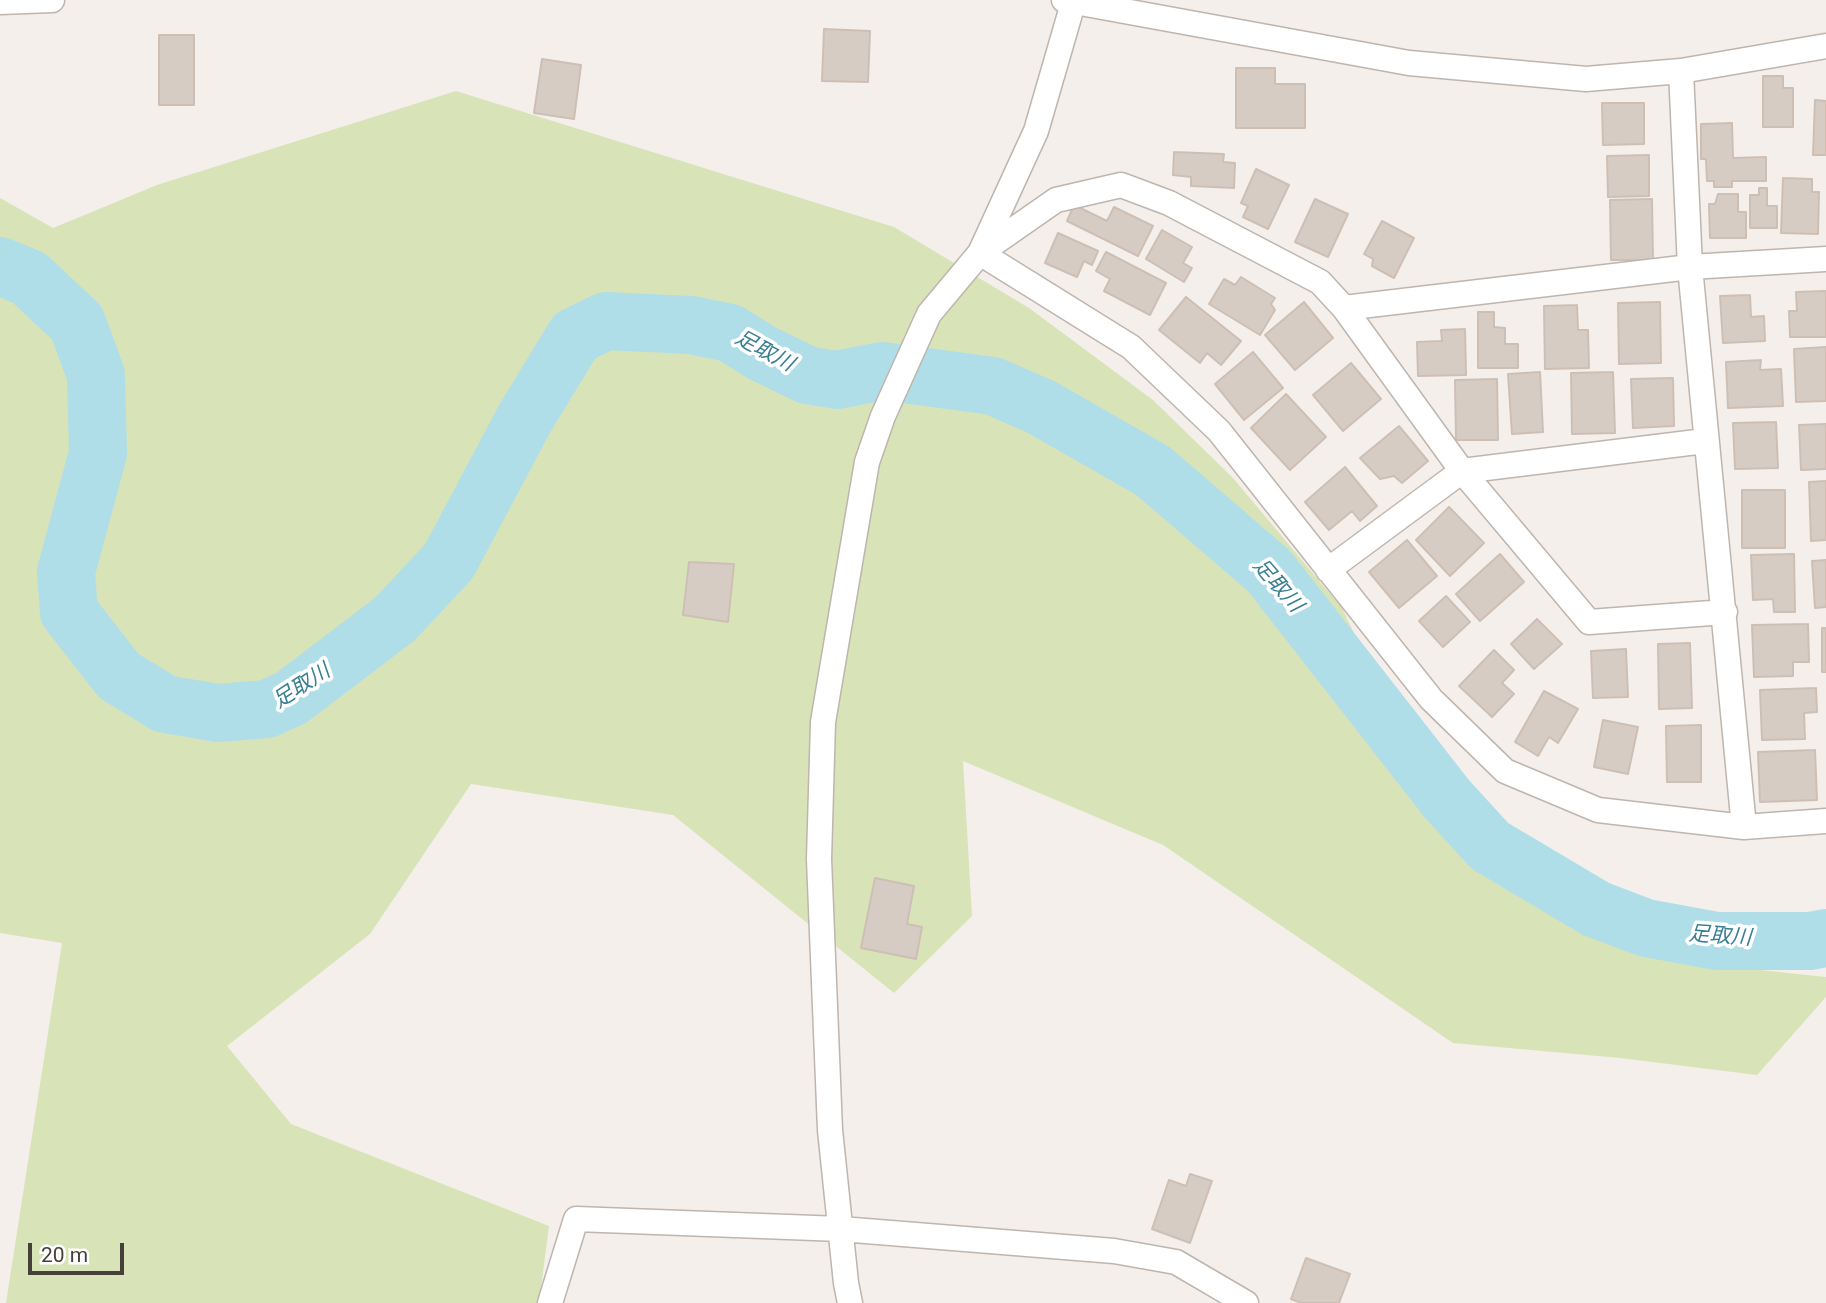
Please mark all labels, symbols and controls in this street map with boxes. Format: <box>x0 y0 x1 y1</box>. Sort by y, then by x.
water label: 足取川 <box>730 326 798 378</box>
water label: 足取川 <box>1247 554 1307 618</box>
water label: 足取川 <box>269 659 335 715</box>
water label: 足取川 <box>1688 922 1752 952</box>
scale bar <box>32 1230 128 1274</box>
text: 20 m <box>41 1243 88 1267</box>

